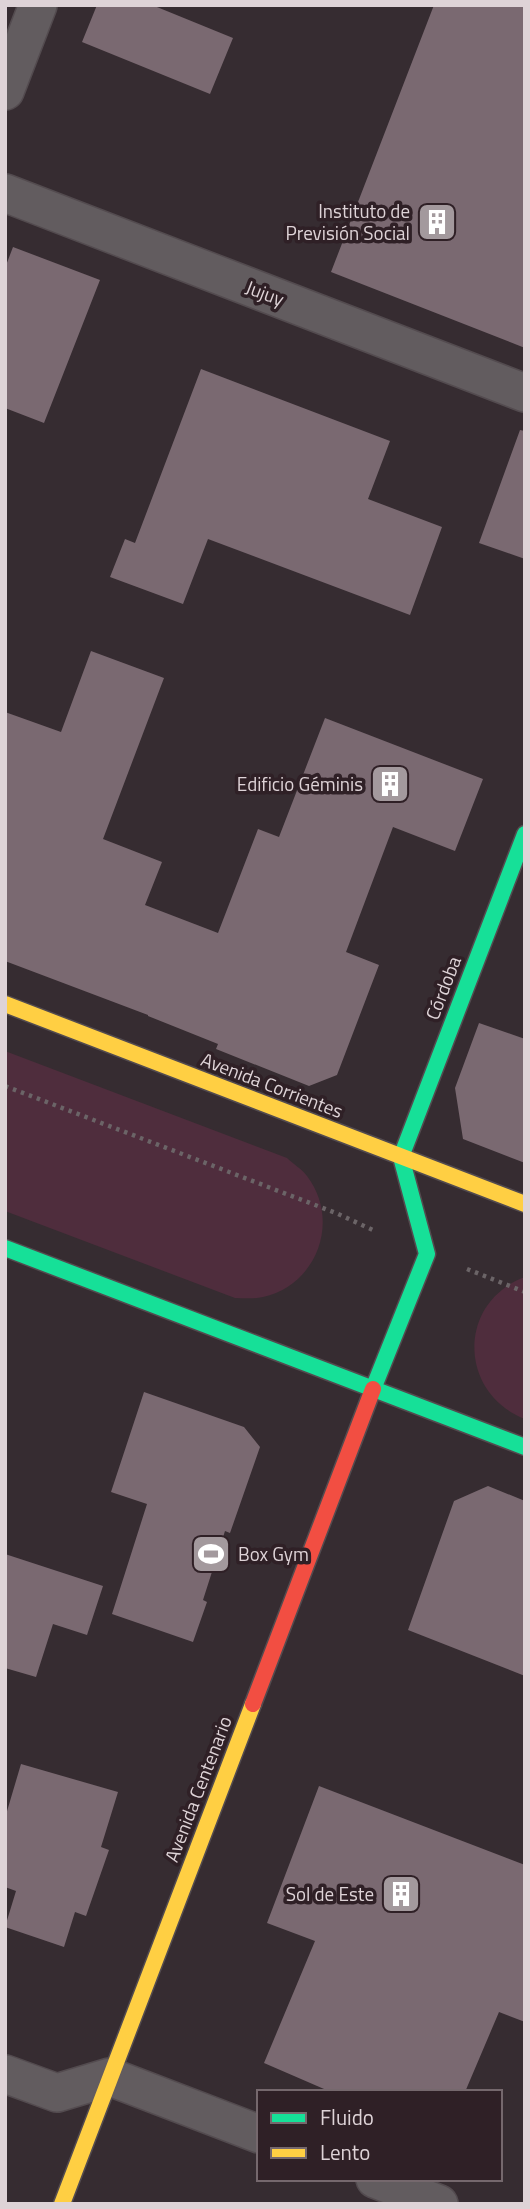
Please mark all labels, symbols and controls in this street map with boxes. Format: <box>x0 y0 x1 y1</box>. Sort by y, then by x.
place label: Instituto de Previsión Social <box>286 196 410 247</box>
building icon: Instituto de Previsión Social <box>416 201 458 243</box>
street label: Jujuy <box>242 272 289 313</box>
building icon: Edificio Géminis <box>369 763 411 805</box>
place label: Edificio Géminis <box>237 769 363 798</box>
street label: Córdoba <box>417 951 468 1024</box>
street label: Avenida Corrientes <box>197 1044 348 1125</box>
sports icon: Box Gym <box>190 1533 232 1575</box>
place label: Box Gym <box>238 1539 309 1568</box>
street label: Avenida Centenario <box>156 1712 239 1866</box>
building icon: Sol de Este <box>380 1873 422 1915</box>
place label: Sol de Este <box>286 1879 374 1908</box>
legend <box>257 2090 502 2181</box>
text: Fluido <box>320 2101 374 2133</box>
text: Lento <box>320 2136 370 2168</box>

